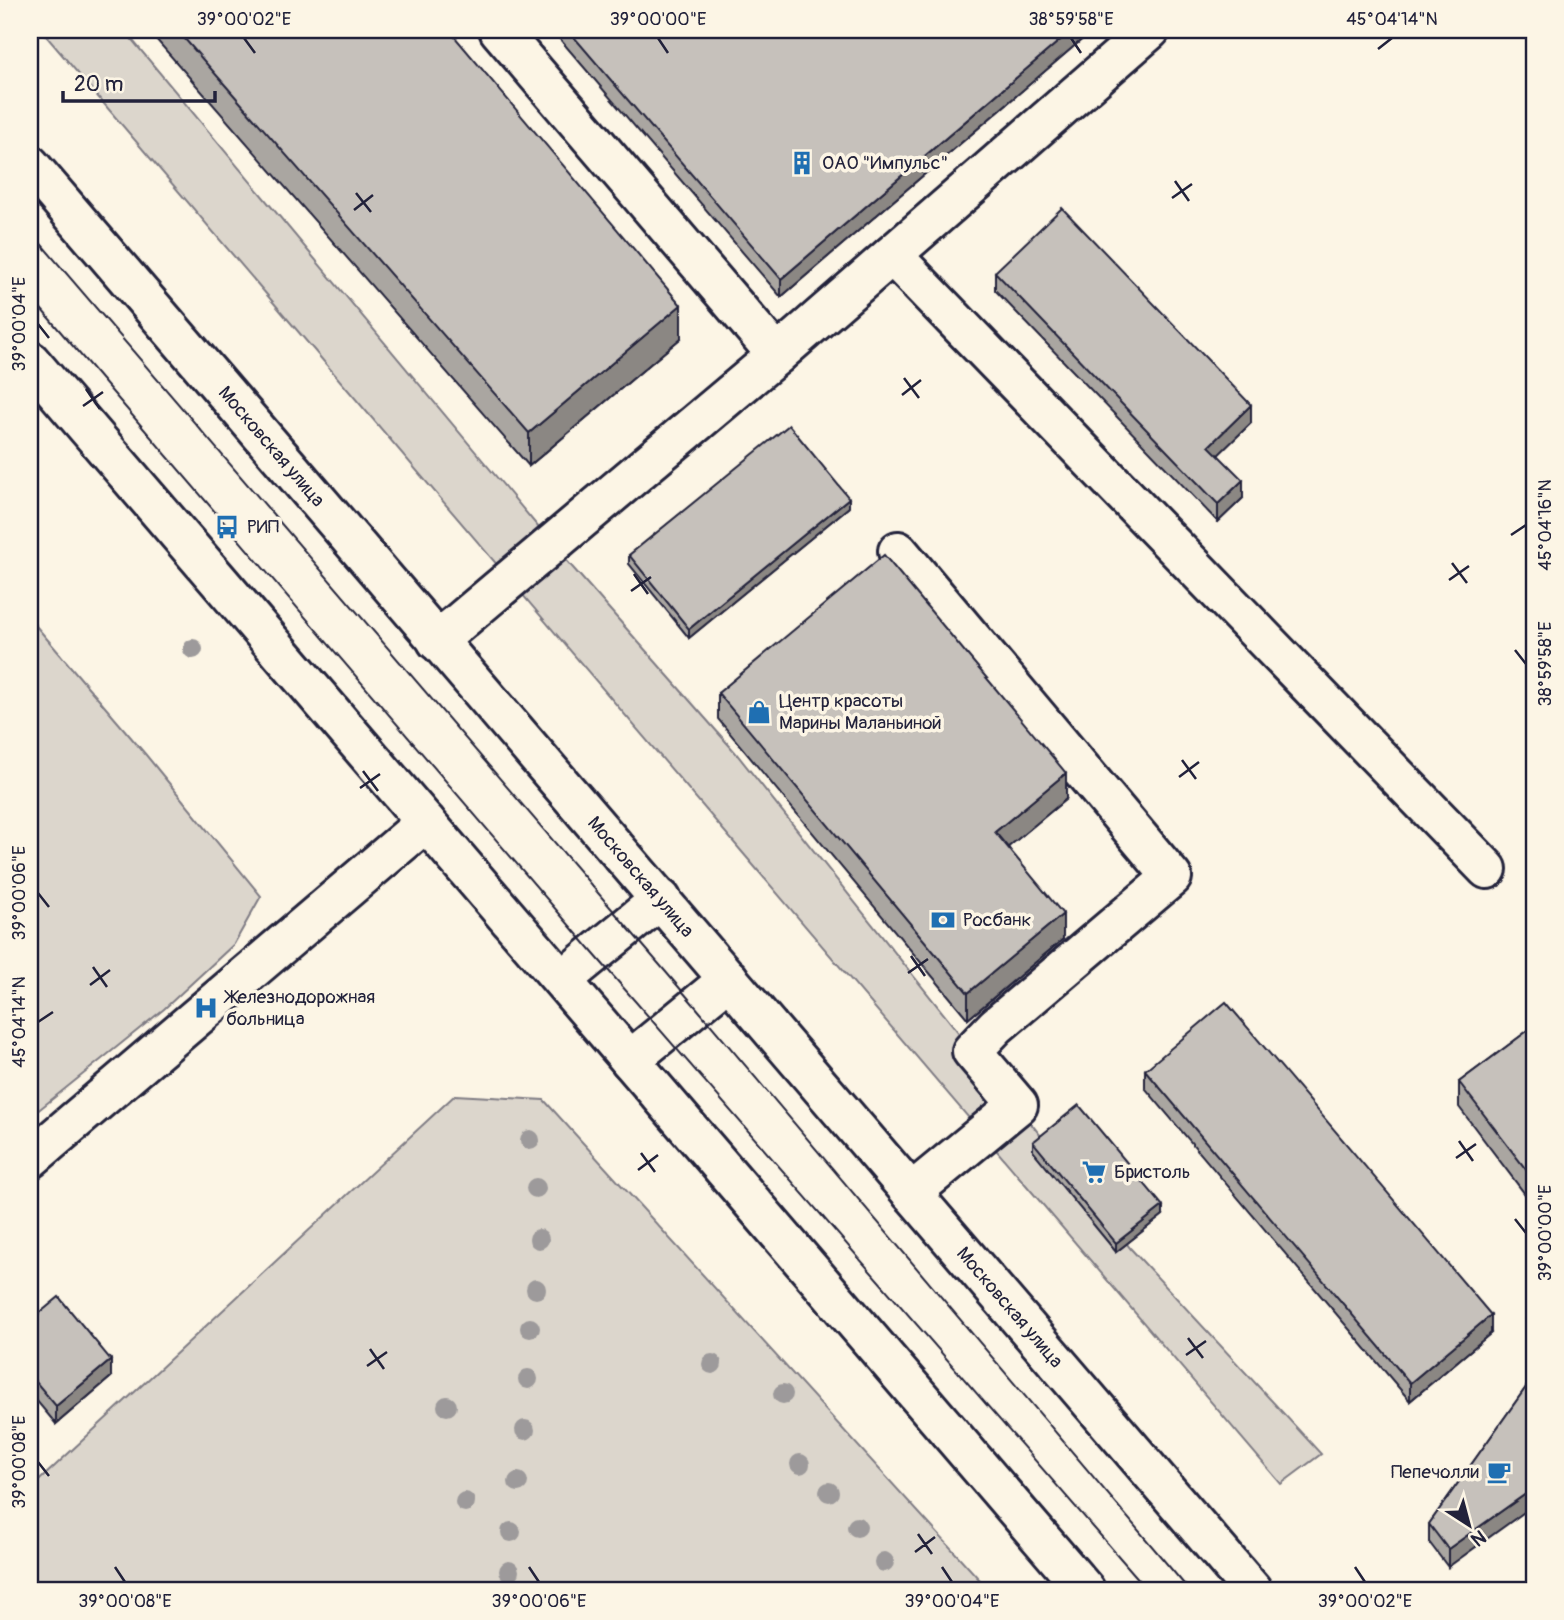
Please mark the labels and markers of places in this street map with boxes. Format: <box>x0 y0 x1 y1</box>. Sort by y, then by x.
building icon: ОАО "Импульс" <box>788 149 816 177</box>
place label: ОАО "Импульс" <box>822 151 948 175</box>
bus stop icon: РИП <box>213 513 241 541</box>
place label: РИП <box>247 515 279 539</box>
place label: Центр красоты Марины Маланьиной <box>779 689 942 735</box>
shop icon: Центр красоты Марины Маланьиной <box>745 698 773 726</box>
bank icon: Росбанк <box>929 906 957 934</box>
place label: Росбанк <box>963 908 1032 932</box>
place label: Железнодорожная больница <box>223 985 375 1031</box>
hospital icon: Железнодорожная больница <box>192 994 220 1022</box>
supermarket icon: Бристоль <box>1080 1158 1108 1186</box>
place label: Бристоль <box>1114 1160 1191 1184</box>
cafe icon: Пепечолли <box>1485 1458 1513 1486</box>
place label: Пепечолли <box>1391 1460 1480 1484</box>

